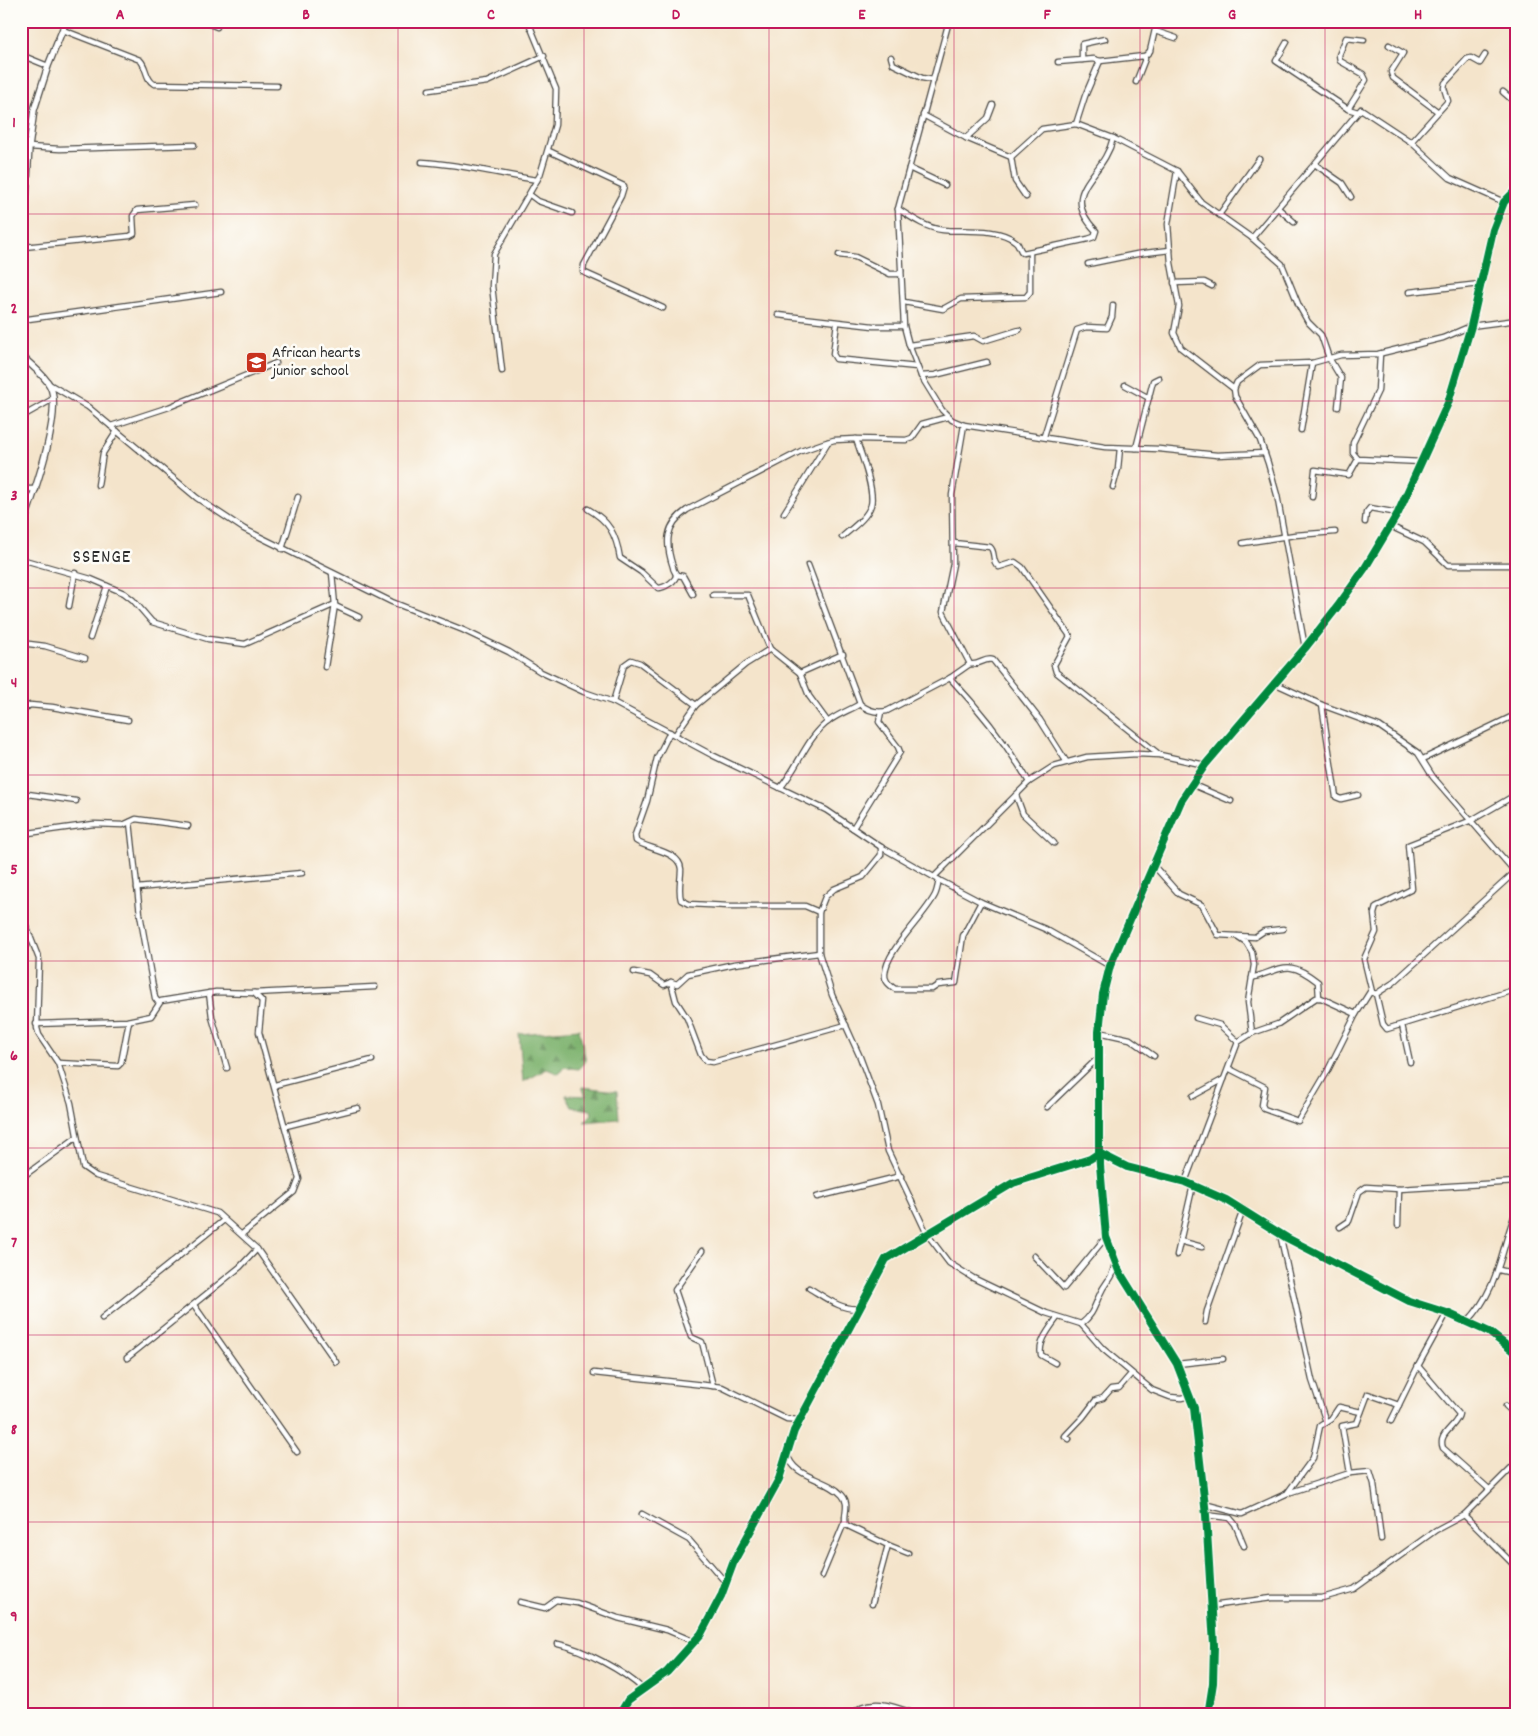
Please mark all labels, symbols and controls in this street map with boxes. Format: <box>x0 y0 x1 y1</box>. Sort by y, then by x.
text: A <box>116 4 125 27</box>
text: B <box>302 4 310 27</box>
text: C <box>487 4 495 27</box>
text: D <box>672 4 681 27</box>
text: E <box>858 4 866 27</box>
text: F <box>1043 4 1051 27</box>
text: G <box>1228 4 1236 27</box>
text: H <box>1414 4 1422 27</box>
text: 1 <box>12 112 16 135</box>
text: 2 <box>11 298 18 321</box>
place label: African hearts junior school <box>270 342 361 383</box>
school or university icon: African hearts junior school <box>244 350 268 374</box>
text: 3 <box>10 485 18 508</box>
district label: SSENGE <box>73 545 132 572</box>
text: 4 <box>11 672 17 695</box>
text: 5 <box>10 859 18 882</box>
text: 6 <box>10 1045 18 1068</box>
text: 7 <box>11 1232 17 1255</box>
text: 8 <box>11 1419 18 1442</box>
text: 9 <box>10 1606 18 1629</box>

